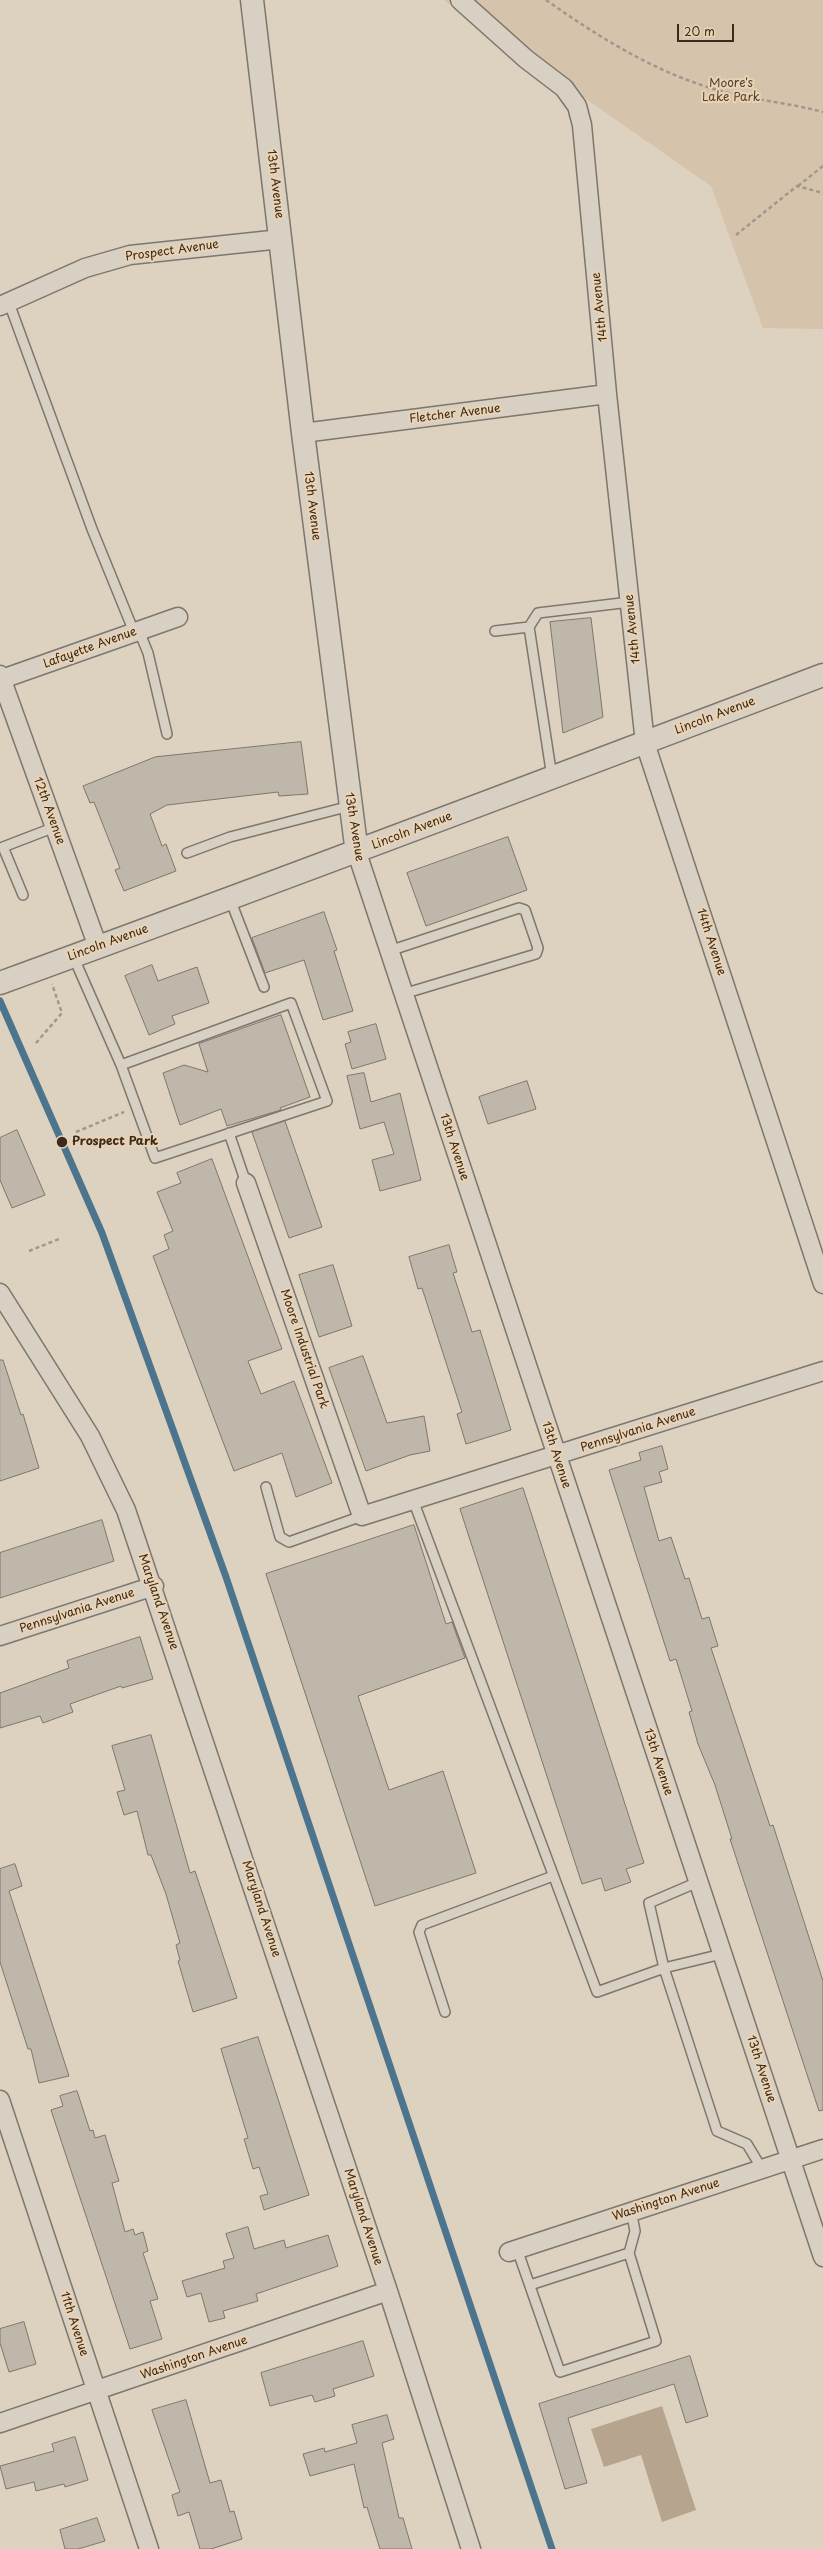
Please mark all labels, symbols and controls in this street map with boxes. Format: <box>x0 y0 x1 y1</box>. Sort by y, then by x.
scale bar <box>679 16 736 42</box>
text: 20 m <box>684 22 715 40</box>
park label: Moore's Lake Park <box>702 77 760 105</box>
street label: 13th Avenue <box>264 148 286 220</box>
street label: Prospect Avenue <box>124 237 220 265</box>
street label: 14th Avenue <box>589 272 611 342</box>
street label: Fletcher Avenue <box>409 401 501 427</box>
street label: 13th Avenue <box>301 470 323 542</box>
street label: 14th Avenue <box>622 594 644 664</box>
street label: Lafayette Avenue <box>41 624 139 672</box>
street label: Lincoln Avenue <box>673 694 757 738</box>
street label: 12th Avenue <box>30 775 68 847</box>
street label: 13th Avenue <box>341 791 367 863</box>
street label: Lincoln Avenue <box>370 809 454 853</box>
street label: 14th Avenue <box>693 907 729 977</box>
street label: Lincoln Avenue <box>66 922 150 964</box>
street label: 13th Avenue <box>436 1112 472 1182</box>
marker: Prospect Park <box>55 1135 69 1149</box>
place label: Prospect Park <box>72 1135 158 1149</box>
street label: Moore Industrial Park <box>277 1287 331 1411</box>
street label: Pennsylvania Avenue <box>579 1405 697 1455</box>
street label: 13th Avenue <box>538 1420 574 1490</box>
street label: Maryland Avenue <box>135 1552 181 1652</box>
street label: Pennsylvania Avenue <box>18 1586 136 1636</box>
street label: 13th Avenue <box>640 1727 676 1797</box>
street label: Maryland Avenue <box>239 1859 283 1959</box>
street label: 13th Avenue <box>743 2034 779 2104</box>
street label: Maryland Avenue <box>341 2167 385 2267</box>
street label: Washington Avenue <box>610 2176 722 2224</box>
street label: 11th Avenue <box>57 2290 91 2358</box>
street label: Washington Avenue <box>139 2333 249 2383</box>

